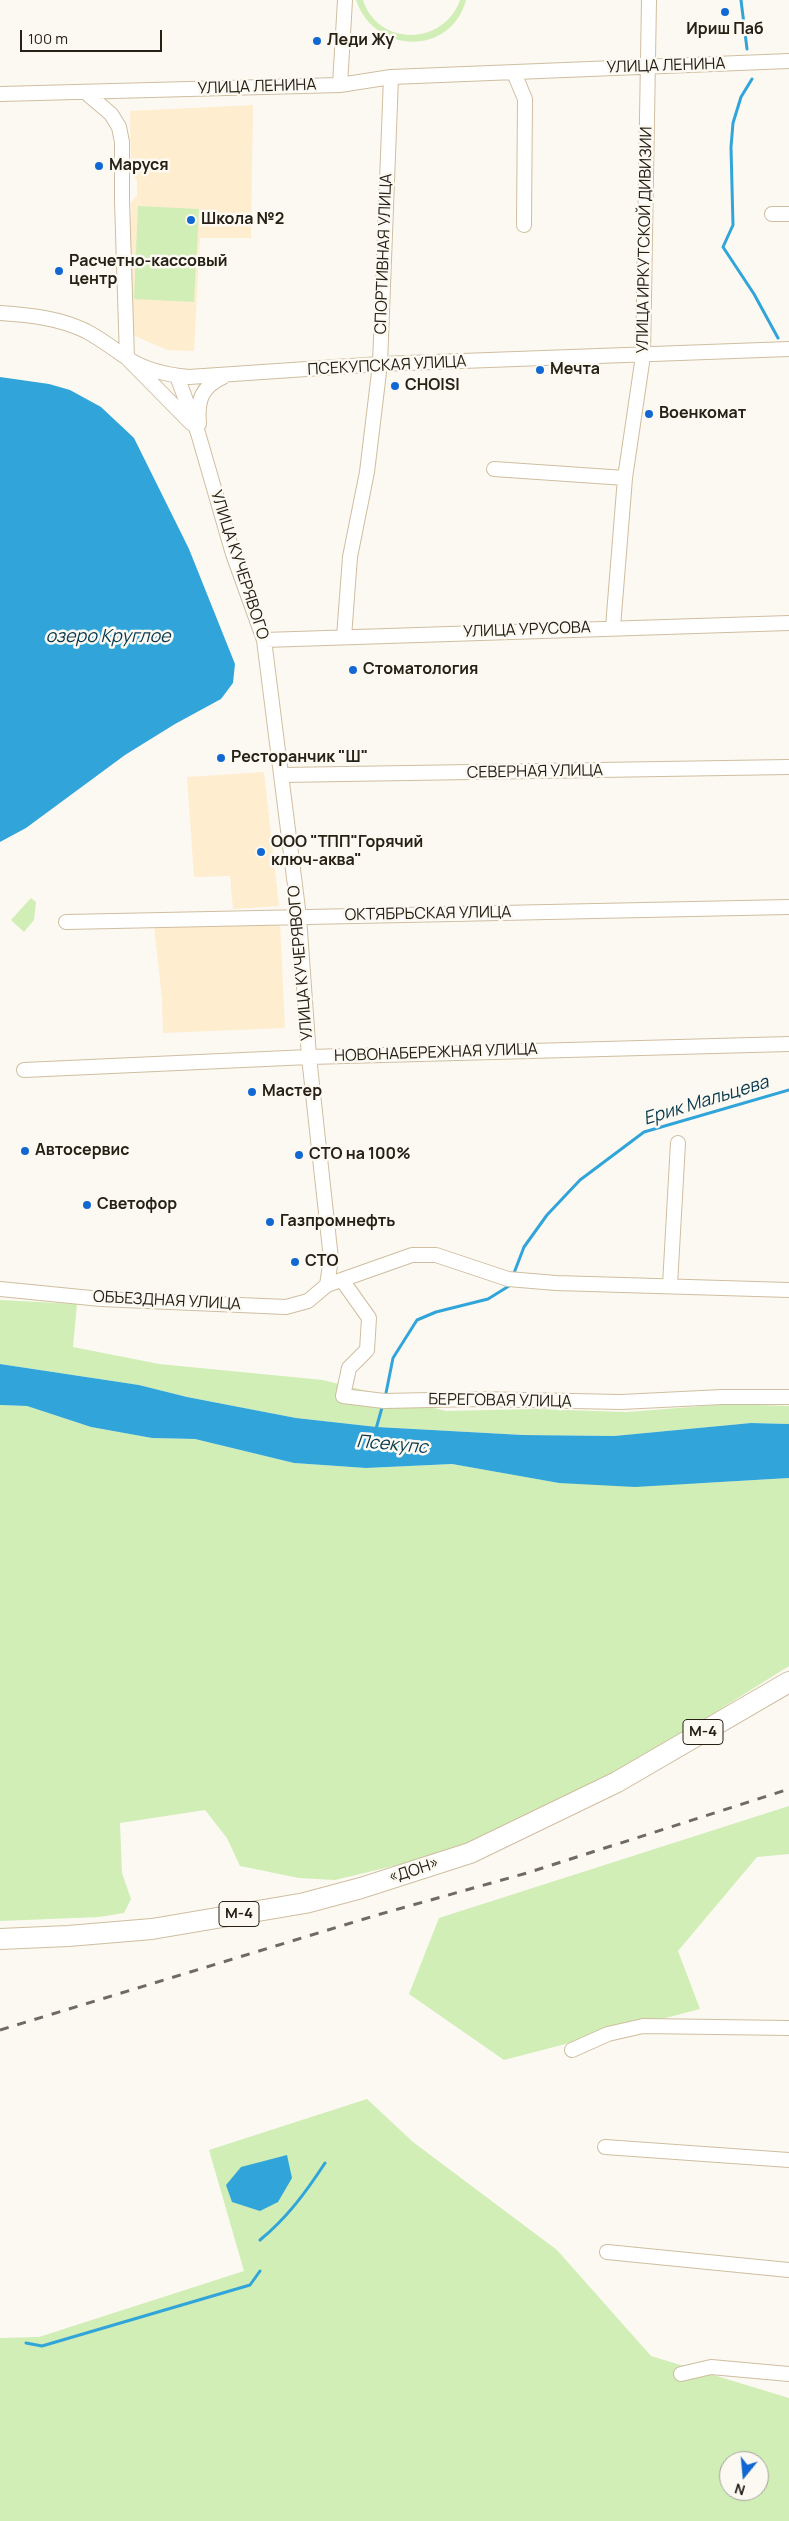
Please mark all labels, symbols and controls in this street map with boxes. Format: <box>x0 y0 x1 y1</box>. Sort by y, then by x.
marker: Ириш Паб <box>719 6 731 18</box>
scale bar <box>22 20 165 52</box>
place label: Ириш Паб <box>686 20 764 40</box>
text: 100 m <box>28 28 68 49</box>
place label: Леди Жу <box>327 31 394 51</box>
marker: Леди Жу <box>311 35 323 47</box>
street label: УЛИЦА ЛЕНИНА <box>606 54 726 78</box>
street label: УЛИЦА ЛЕНИНА <box>197 75 317 99</box>
street label: УЛИЦА ИРКУТСКОЙ ДИВИЗИИ <box>633 126 657 354</box>
place label: Маруся <box>109 156 168 176</box>
marker: Маруся <box>93 160 105 172</box>
street label: СПОРТИВНАЯ УЛИЦА <box>372 173 396 335</box>
place label: Школа №2 <box>201 210 284 230</box>
marker: Школа №2 <box>185 214 197 226</box>
place label: Расчетно-кассовый центр <box>69 252 227 290</box>
marker: Расчетно-кассовый центр <box>53 265 65 277</box>
street label: ПСЕКУПСКАЯ УЛИЦА <box>307 352 467 380</box>
place label: Мечта <box>550 360 600 380</box>
marker: Мечта <box>534 364 546 376</box>
place label: CHOISI <box>405 376 460 396</box>
marker: CHOISI <box>389 380 401 392</box>
place label: Военкомат <box>659 404 746 424</box>
marker: Военкомат <box>643 408 655 420</box>
street label: УЛИЦА КУЧЕРЯВОГО <box>206 488 272 642</box>
street label: УЛИЦА УРУСОВА <box>463 618 591 642</box>
water label: озеро Круглое <box>45 626 171 648</box>
place label: Стоматология <box>363 660 478 680</box>
marker: Стоматология <box>347 664 359 676</box>
place label: Ресторанчик "Ш" <box>231 748 368 768</box>
marker: Ресторанчик "Ш" <box>215 752 227 764</box>
street label: СЕВЕРНАЯ УЛИЦА <box>467 761 603 783</box>
place label: ООО "ТПП"Горячий ключ-аква" <box>271 833 423 871</box>
marker: ООО "ТПП"Горячий ключ-аква" <box>255 846 267 858</box>
street label: УЛИЦА КУЧЕРЯВОГО <box>285 885 317 1041</box>
street label: ОКТЯБРЬСКАЯ УЛИЦА <box>344 903 512 925</box>
street label: НОВОНАБЕРЕЖНАЯ УЛИЦА <box>334 1040 538 1066</box>
water label: Ерик Мальцева <box>641 1072 771 1130</box>
place label: Мастер <box>262 1082 322 1102</box>
marker: Мастер <box>246 1086 258 1098</box>
place label: Автосервис <box>35 1141 129 1161</box>
marker: Автосервис <box>19 1145 31 1157</box>
place label: СТО на 100% <box>309 1145 411 1165</box>
marker: СТО на 100% <box>293 1149 305 1161</box>
place label: Светофор <box>97 1195 177 1215</box>
marker: Светофор <box>81 1199 93 1211</box>
place label: Газпромнефть <box>280 1212 395 1232</box>
marker: Газпромнефть <box>264 1216 276 1228</box>
place label: СТО <box>305 1252 339 1272</box>
marker: СТО <box>289 1256 301 1268</box>
street label: ОБЪЕЗДНАЯ УЛИЦА <box>93 1288 241 1314</box>
street label: БЕРЕГОВАЯ УЛИЦА <box>428 1390 572 1412</box>
water label: Псекупс <box>355 1431 429 1459</box>
road number: М-4 <box>683 1720 723 1744</box>
street label: «ДОН» <box>387 1854 441 1888</box>
road number: М-4 <box>219 1902 259 1926</box>
north arrow <box>719 2451 769 2501</box>
text: N <box>732 2479 747 2500</box>

